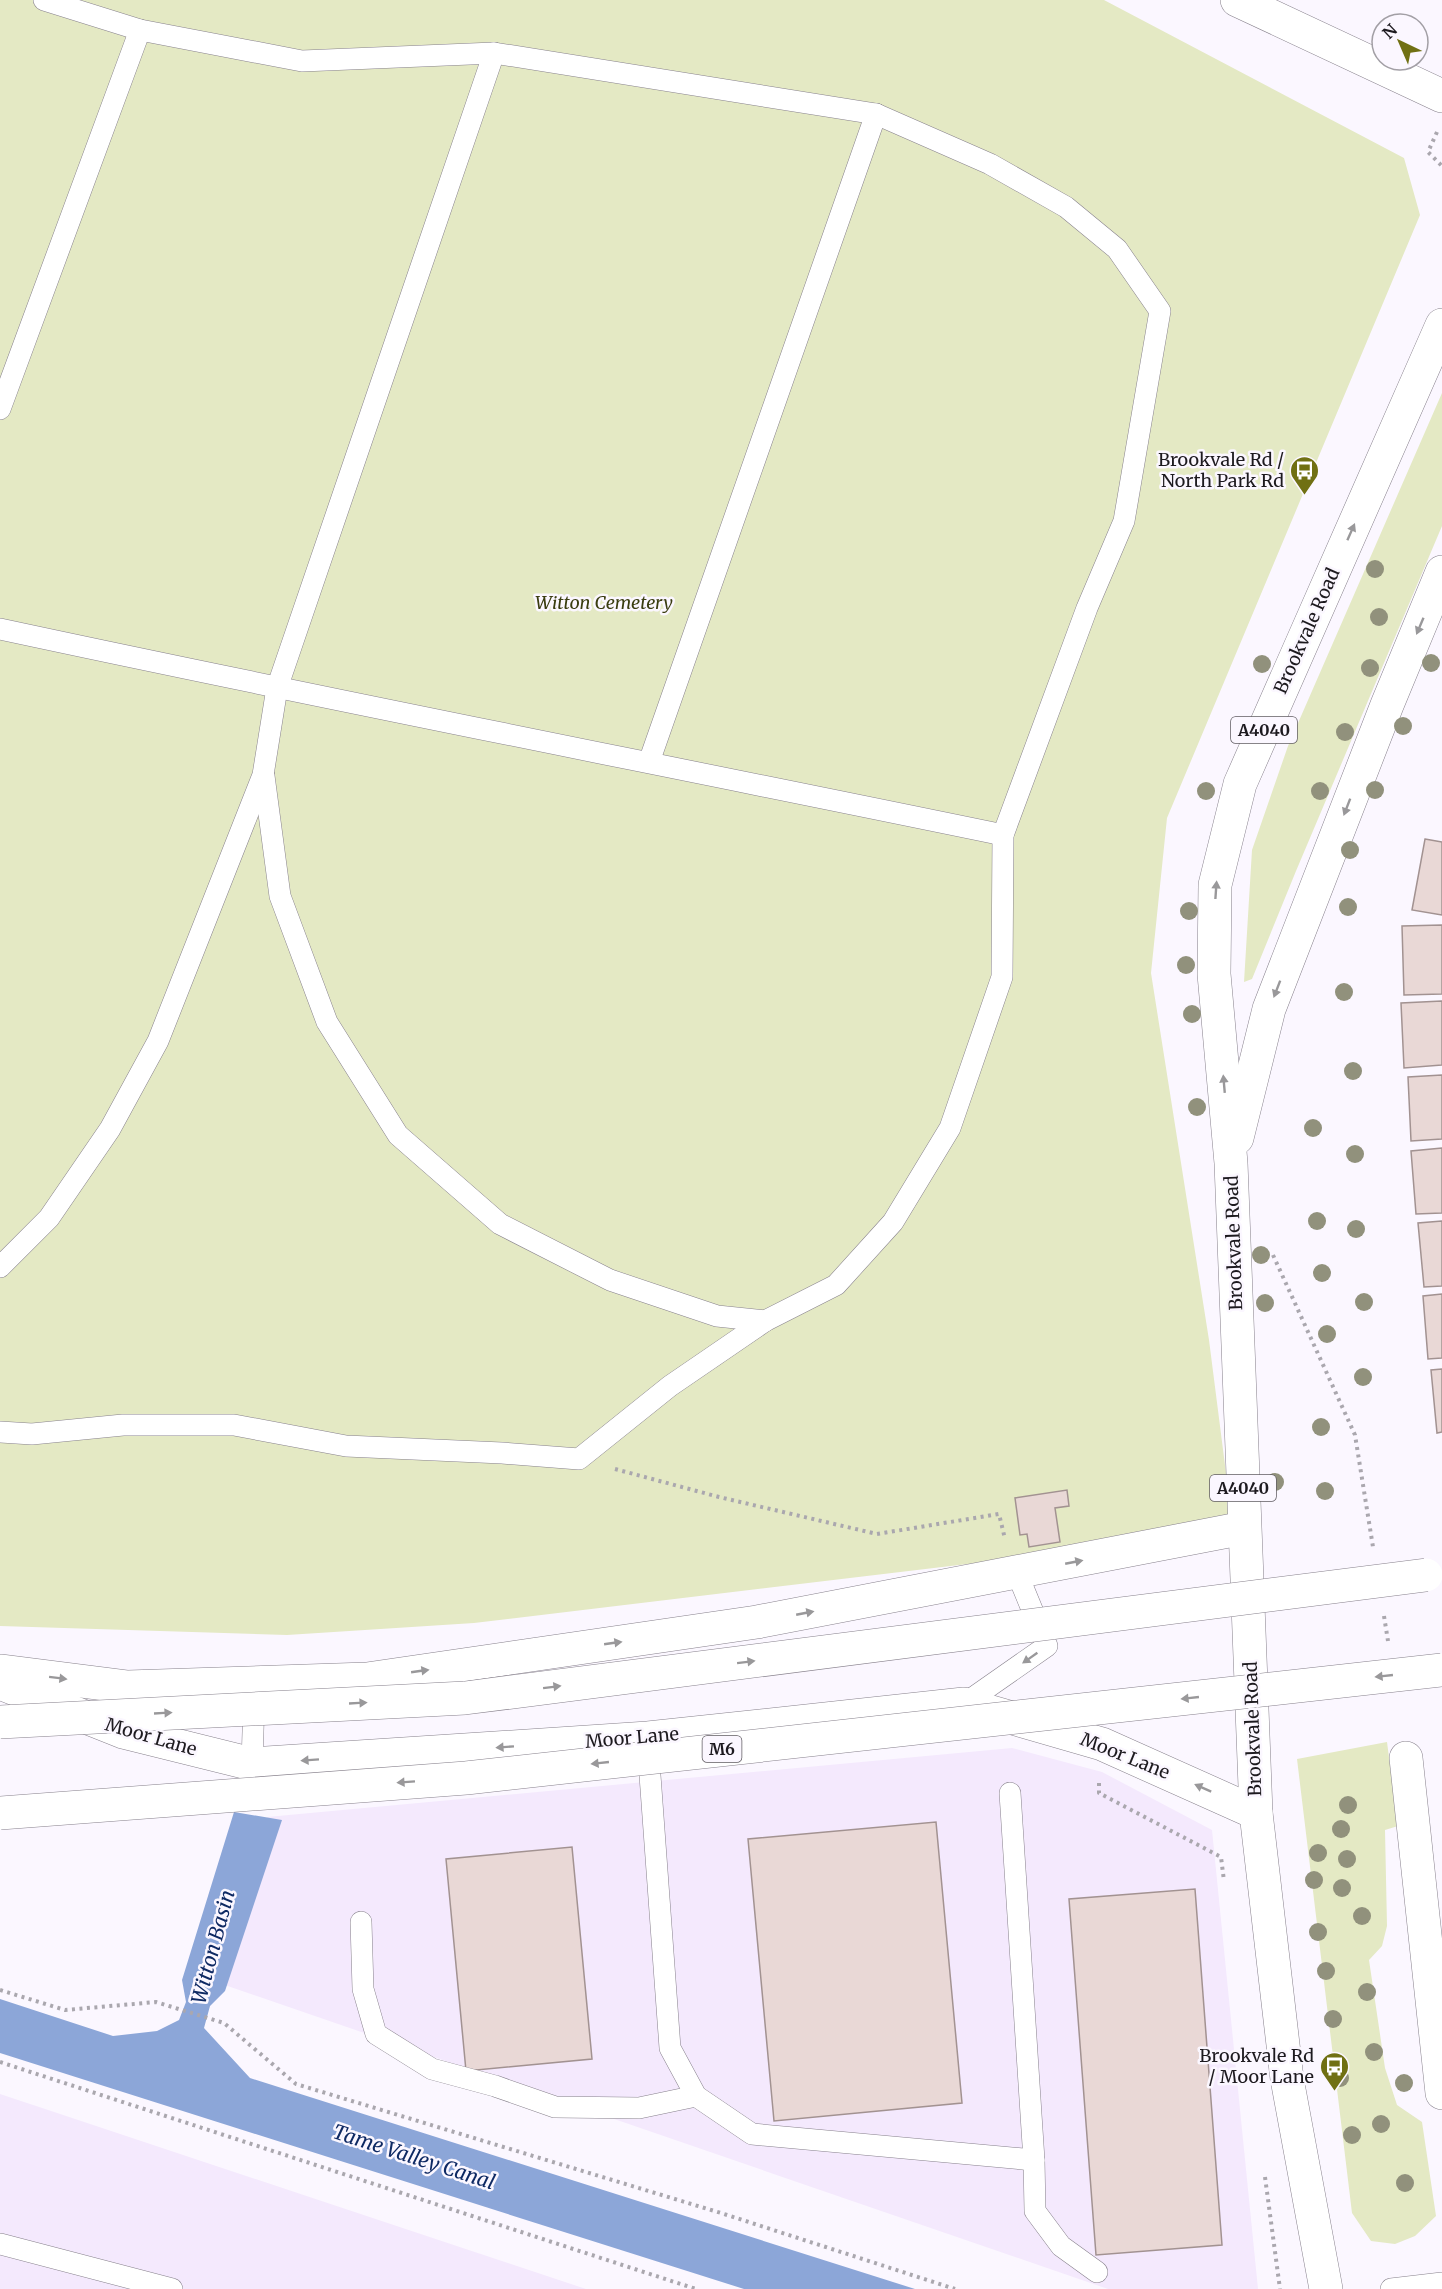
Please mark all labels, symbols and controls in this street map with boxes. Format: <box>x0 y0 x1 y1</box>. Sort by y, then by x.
north arrow <box>1370 12 1430 72</box>
text: N <box>1378 19 1401 43</box>
place label: Brookvale Rd / North Park Rd <box>1158 448 1284 492</box>
bus stop icon: Brookvale Rd / North Park Rd <box>1289 454 1321 496</box>
one-way arrow <box>1346 523 1356 541</box>
street label: Brookvale Road <box>1269 564 1345 697</box>
park label: Witton Cemetery <box>535 591 673 614</box>
one-way arrow <box>1414 617 1424 635</box>
road number: A4040 <box>1231 717 1297 743</box>
one-way arrow <box>1342 798 1351 816</box>
one-way arrow <box>1211 880 1220 899</box>
one-way arrow <box>1272 980 1281 998</box>
one-way arrow <box>1219 1075 1229 1094</box>
street label: Brookvale Road <box>1220 1175 1247 1311</box>
road number: A4040 <box>1210 1475 1276 1501</box>
one-way arrow <box>1065 1557 1084 1566</box>
one-way arrow <box>796 1608 815 1617</box>
one-way arrow <box>603 1639 622 1648</box>
one-way arrow <box>1022 1652 1038 1664</box>
one-way arrow <box>736 1657 755 1667</box>
street label: Brookvale Road <box>1239 1661 1266 1797</box>
one-way arrow <box>410 1667 429 1676</box>
one-way arrow <box>1374 1672 1393 1681</box>
one-way arrow <box>49 1673 68 1683</box>
one-way arrow <box>543 1682 562 1691</box>
one-way arrow <box>1180 1693 1199 1703</box>
one-way arrow <box>349 1699 368 1708</box>
one-way arrow <box>154 1709 173 1718</box>
street label: Moor Lane <box>103 1712 200 1761</box>
street label: Moor Lane <box>584 1722 680 1753</box>
street label: Moor Lane <box>1077 1727 1173 1784</box>
road number: M6 <box>702 1736 742 1762</box>
one-way arrow <box>495 1743 514 1752</box>
one-way arrow <box>301 1755 320 1765</box>
one-way arrow <box>590 1758 609 1768</box>
one-way arrow <box>396 1778 415 1787</box>
one-way arrow <box>1194 1783 1212 1793</box>
water label: Witton Basin <box>185 1887 240 2006</box>
place label: Brookvale Rd / Moor Lane <box>1199 2044 1314 2088</box>
bus stop icon: Brookvale Rd / Moor Lane <box>1319 2050 1351 2092</box>
water label: Tame Valley Canal <box>330 2119 498 2194</box>

